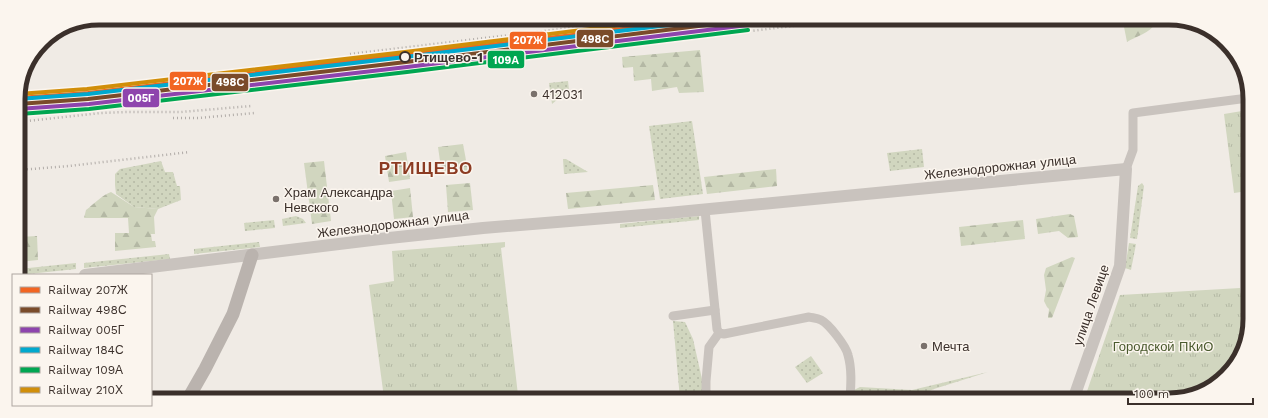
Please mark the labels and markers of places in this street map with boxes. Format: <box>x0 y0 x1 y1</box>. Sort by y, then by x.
place label: Ртищево-1 <box>414 50 483 65</box>
marker: Ртищево-1 <box>399 51 411 63</box>
place label: 412031 <box>542 87 583 102</box>
marker: 412031 <box>529 89 539 99</box>
place label: Храм Александра Невского <box>284 185 394 215</box>
marker: Храм Александра Невского <box>271 194 281 204</box>
place label: Мечта <box>932 339 970 354</box>
marker: Мечта <box>919 341 929 351</box>

